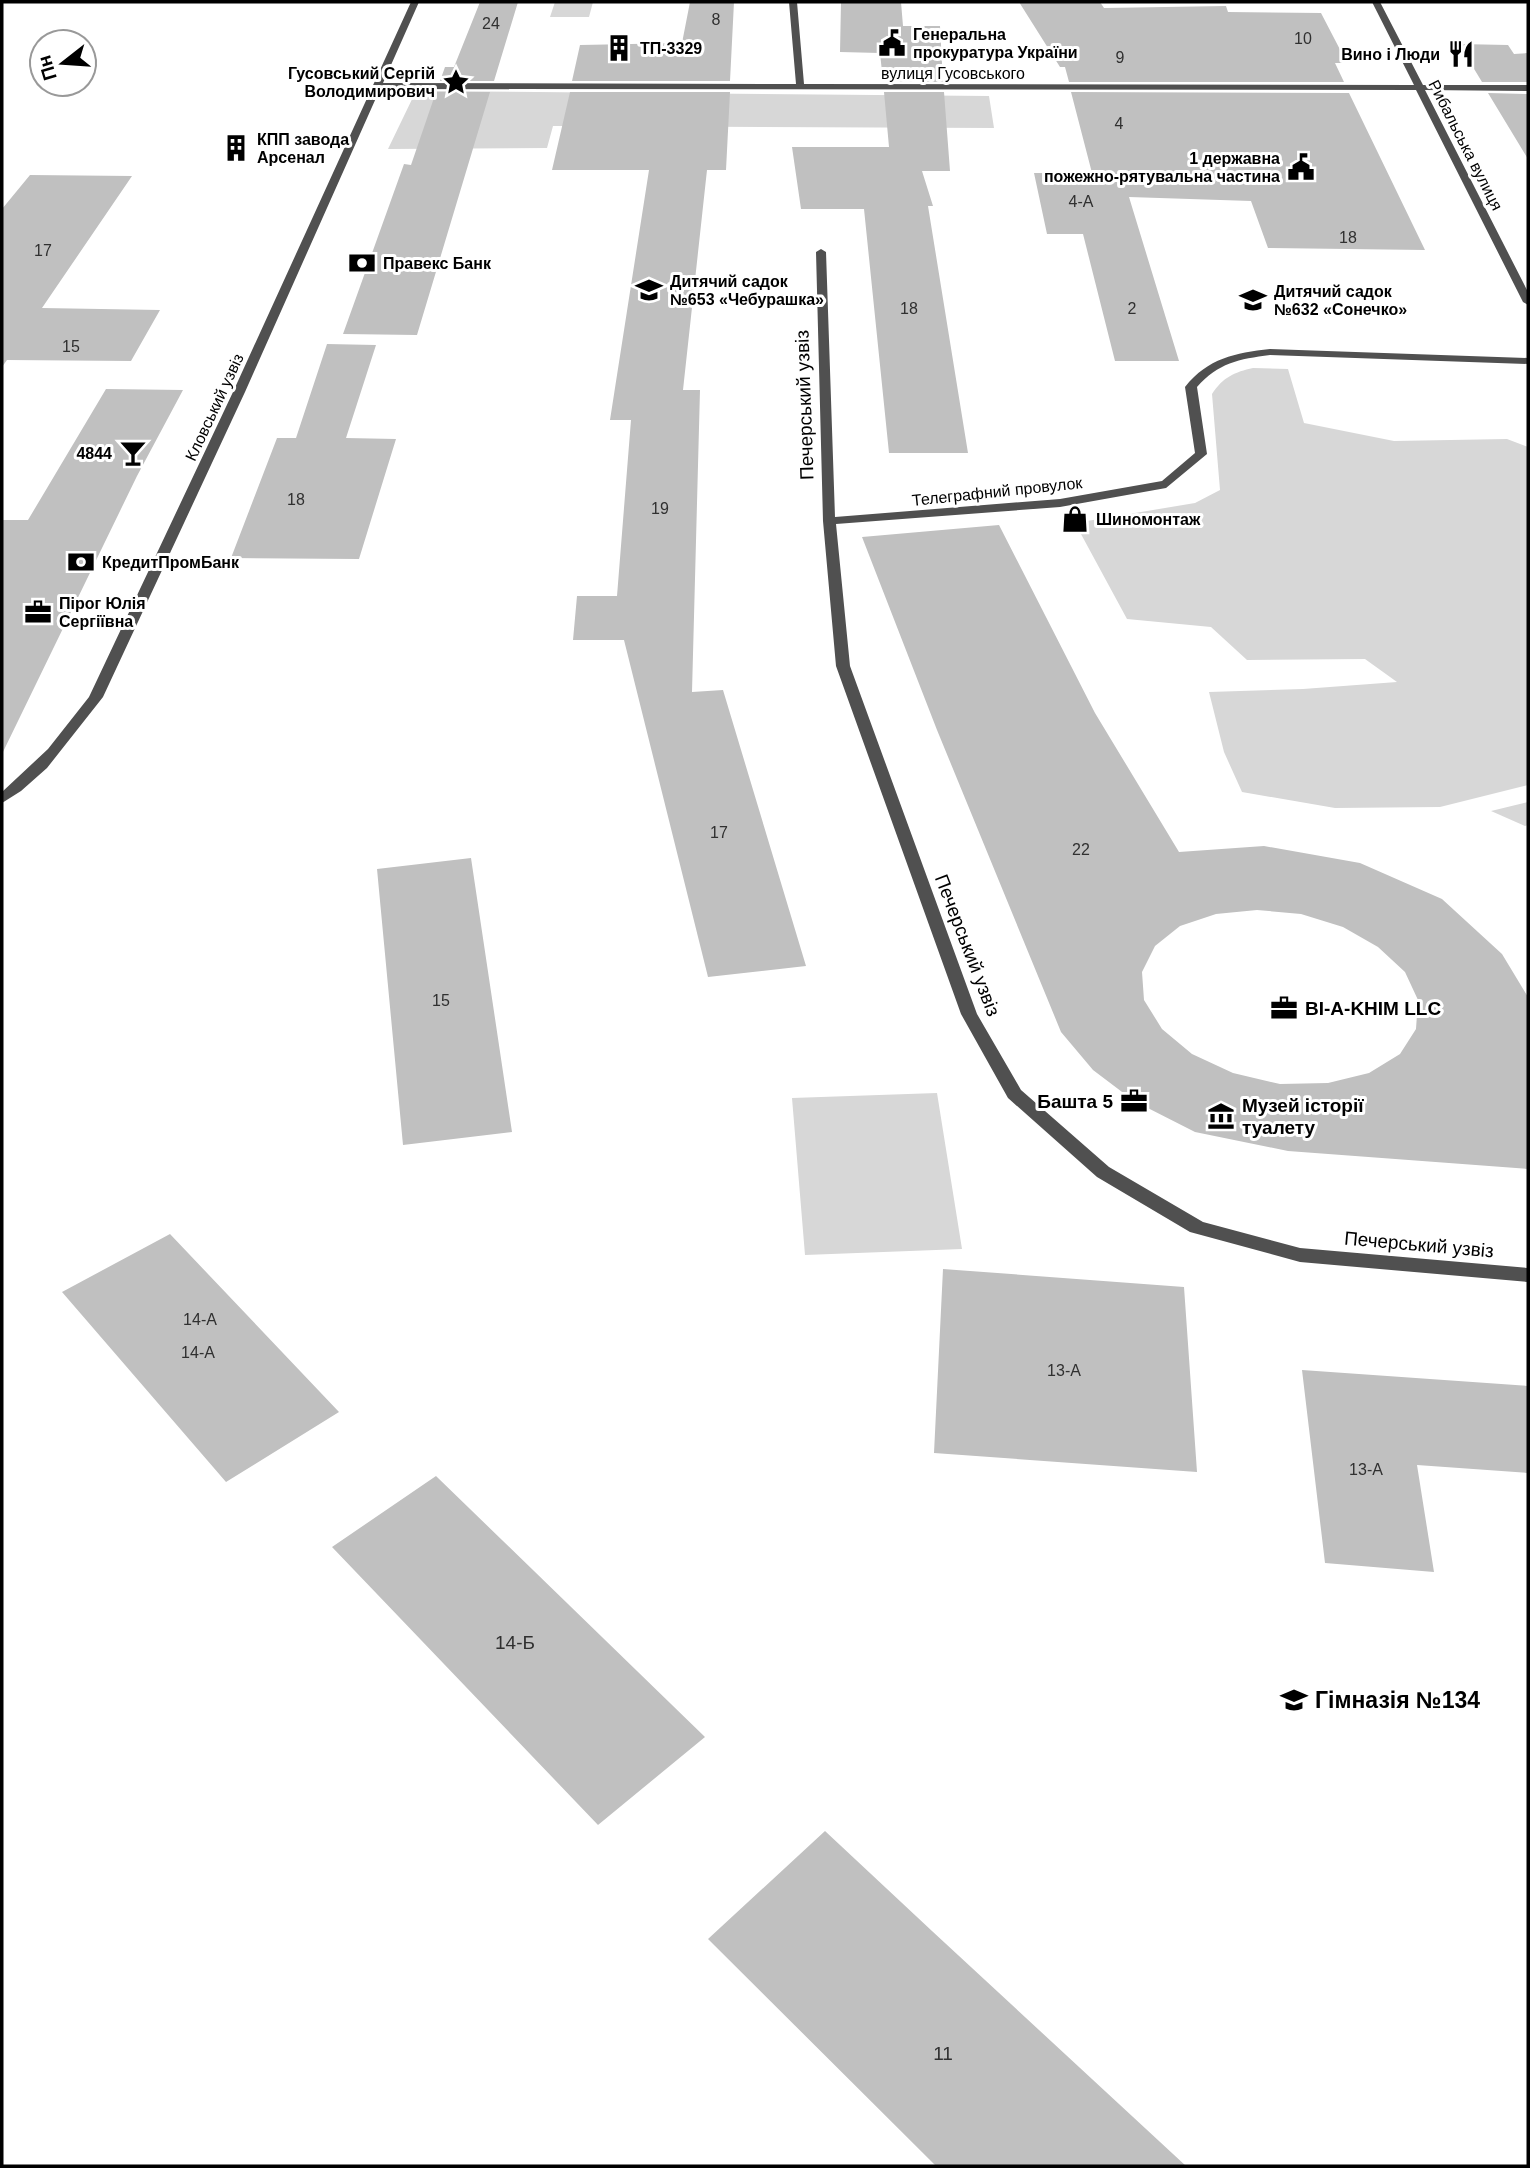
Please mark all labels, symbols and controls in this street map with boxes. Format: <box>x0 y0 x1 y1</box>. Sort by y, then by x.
house number: 8 <box>712 11 721 28</box>
house number: 24 <box>482 15 500 32</box>
place label: Генеральна прокуратура України <box>913 26 1078 61</box>
north arrow <box>28 28 98 98</box>
public building icon: Генеральна прокуратура України <box>877 28 907 58</box>
house number: 10 <box>1294 30 1312 47</box>
building icon: ТП-3329 <box>604 33 634 63</box>
restaurant icon: Вино і Люди <box>1446 39 1476 69</box>
place label: ТП-3329 <box>640 40 702 57</box>
place label: Вино і Люди <box>1341 46 1440 63</box>
house number: 9 <box>1116 49 1125 66</box>
text: Пн <box>34 53 61 83</box>
place label: Гусовський Сергій Володимирович <box>288 65 435 100</box>
street label: вулиця Гусовського <box>881 65 1025 82</box>
place icon: Гусовський Сергій Володимирович <box>441 67 471 97</box>
street label: Рибальська вулиця <box>1425 77 1506 213</box>
house number: 4 <box>1115 115 1124 132</box>
place label: КПП завода Арсенал <box>257 131 349 166</box>
building icon: КПП завода Арсенал <box>221 133 251 163</box>
place label: 1 державна пожежно-рятувальна частина <box>1044 150 1280 185</box>
public building icon: 1 державна пожежно-рятувальна частина <box>1286 152 1316 182</box>
house number: 4-А <box>1069 193 1094 210</box>
house number: 18 <box>1339 229 1357 246</box>
house number: 17 <box>34 242 52 259</box>
bank icon: Правекс Банк <box>347 248 377 278</box>
place label: Правекс Банк <box>383 255 492 272</box>
place label: Дитячий садок №653 «Чебурашка» <box>670 273 824 308</box>
school or university icon: Дитячий садок №653 «Чебурашка» <box>634 275 664 305</box>
place label: Дитячий садок №632 «Сонечко» <box>1274 283 1407 318</box>
school or university icon: Дитячий садок №632 «Сонечко» <box>1238 285 1268 315</box>
house number: 18 <box>900 300 918 317</box>
house number: 2 <box>1128 300 1137 317</box>
street label: Печерський узвіз <box>791 330 818 480</box>
house number: 15 <box>62 338 80 355</box>
street label: Кловський узвіз <box>182 351 247 464</box>
bar icon: 4844 <box>118 438 148 468</box>
place label: 4844 <box>76 445 112 462</box>
street label: Телеграфний провулок <box>911 474 1084 509</box>
house number: 18 <box>287 491 305 508</box>
house number: 19 <box>651 500 669 517</box>
shop icon: Шиномонтаж <box>1060 504 1090 534</box>
place label: Шиномонтаж <box>1096 511 1201 528</box>
bank icon: КредитПромБанк <box>66 547 96 577</box>
place label: КредитПромБанк <box>102 554 240 571</box>
place label: Пірог Юлія Сергіївна <box>59 595 146 630</box>
office icon: Пірог Юлія Сергіївна <box>23 597 53 627</box>
house number: 17 <box>710 824 728 841</box>
house number: 22 <box>1072 841 1090 858</box>
street label: Печерський узвіз <box>931 871 1004 1019</box>
house number: 15 <box>432 992 450 1009</box>
office icon: BI-A-KHIM LLC <box>1269 993 1299 1023</box>
place label: BI-A-KHIM LLC <box>1305 998 1441 1019</box>
office icon: Башта 5 <box>1119 1086 1149 1116</box>
place label: Башта 5 <box>1037 1091 1113 1112</box>
place label: Музей історії туалету <box>1242 1095 1364 1138</box>
museum icon: Музей історії туалету <box>1206 1101 1236 1131</box>
street label: Печерський узвіз <box>1343 1227 1495 1261</box>
house number: 14-А <box>183 1311 217 1328</box>
house number: 14-А <box>181 1344 215 1361</box>
house number: 13-А <box>1047 1362 1081 1379</box>
house number: 13-А <box>1349 1461 1383 1478</box>
house number: 14-Б <box>495 1632 535 1653</box>
school or university icon: Гімназія №134 <box>1279 1685 1309 1715</box>
place label: Гімназія №134 <box>1315 1687 1480 1713</box>
house number: 11 <box>933 2043 953 2064</box>

